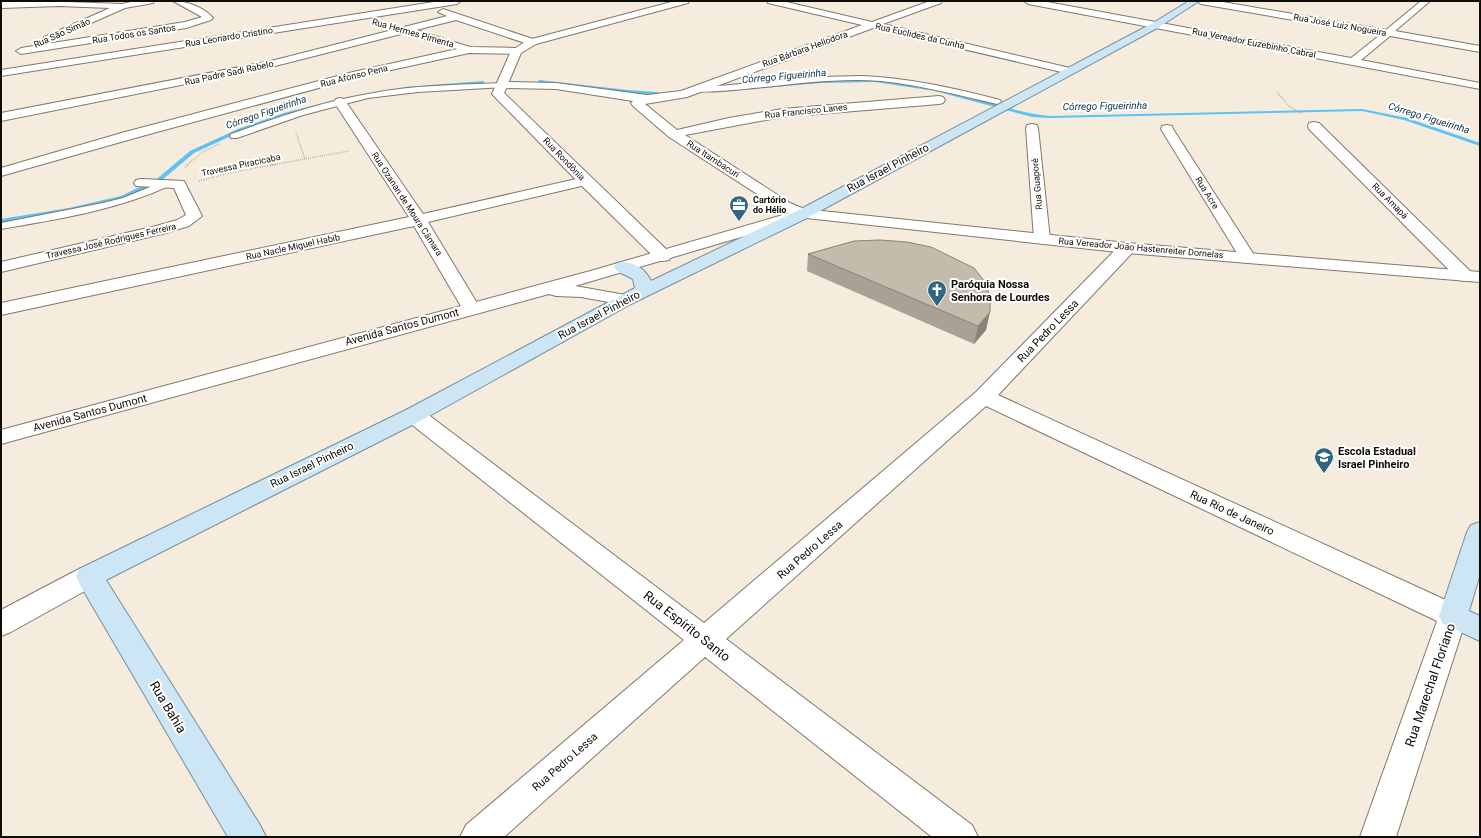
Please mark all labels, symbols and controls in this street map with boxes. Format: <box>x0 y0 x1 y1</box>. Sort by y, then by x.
street label: Rua José Luiz Nogueira <box>1293 12 1387 38</box>
street label: Rua São Simão <box>32 16 92 50</box>
street label: Rua Hermes Pimenta <box>371 17 455 50</box>
street label: Rua Euclides da Cunha <box>874 21 966 51</box>
street label: Rua Todos os Santos <box>92 22 177 46</box>
street label: Rua Leonardo Cristino <box>184 25 274 49</box>
street label: Rua Vereador Euzebinho Cabral <box>1191 26 1317 60</box>
street label: Rua Bárbara Heliodora <box>761 29 849 69</box>
street label: Rua Padre Sadi Rabelo <box>184 59 274 87</box>
street label: Rua Afonso Pena <box>319 63 389 89</box>
water label: Córrego Figueirinha <box>741 67 827 85</box>
water label: Córrego Figueirinha <box>224 93 308 131</box>
water label: Córrego Figueirinha <box>1063 100 1147 112</box>
water label: Córrego Figueirinha <box>1387 100 1471 136</box>
street label: Rua Francisco Lanes <box>764 102 848 120</box>
street label: Rua Rondônia <box>541 136 587 183</box>
street label: Rua Itambacuri <box>685 138 741 180</box>
street label: Rua Israel Pinheiro <box>845 141 931 195</box>
street label: Rua Ozanan de Moura Câmara <box>370 150 444 258</box>
street label: Travessa Piracicaba <box>201 152 281 178</box>
street label: Rua Guaporé <box>1030 158 1044 210</box>
street label: Rua Acre <box>1193 175 1221 211</box>
street label: Rua Amapá <box>1370 181 1410 221</box>
office icon: Cartório do Hélio <box>728 194 750 222</box>
place label: Cartório do Hélio <box>753 195 786 215</box>
street label: Travessa José Rodrigues Ferreira <box>45 221 177 261</box>
street label: Rua Nacle Miguel Habib <box>245 232 341 262</box>
street label: Rua Vereador João Hastenreiter Dornelas <box>1058 236 1224 260</box>
place label: Paróquia Nossa Senhora de Lourdes <box>951 278 1050 304</box>
church icon: Paróquia Nossa Senhora de Lourdes <box>926 279 948 307</box>
street label: Rua Israel Pinheiro <box>556 288 642 342</box>
street label: Rua Pedro Lessa <box>1015 297 1081 365</box>
street label: Avenida Santos Dumont <box>344 305 461 348</box>
street label: Avenida Santos Dumont <box>32 391 149 434</box>
street label: Rua Israel Pinheiro <box>268 439 356 491</box>
place label: Escola Estadual Israel Pinheiro <box>1338 445 1416 471</box>
school or university icon: Escola Estadual Israel Pinheiro <box>1313 446 1335 474</box>
street label: Rua Rio de Janeiro <box>1188 488 1276 538</box>
street label: Rua Pedro Lessa <box>775 518 845 582</box>
street label: Rua Espírito Santo <box>641 587 733 665</box>
street label: Rua Marechal Floriano <box>1402 621 1458 749</box>
street label: Rua Bahia <box>147 678 189 736</box>
street label: Rua Pedro Lessa <box>530 730 600 794</box>

